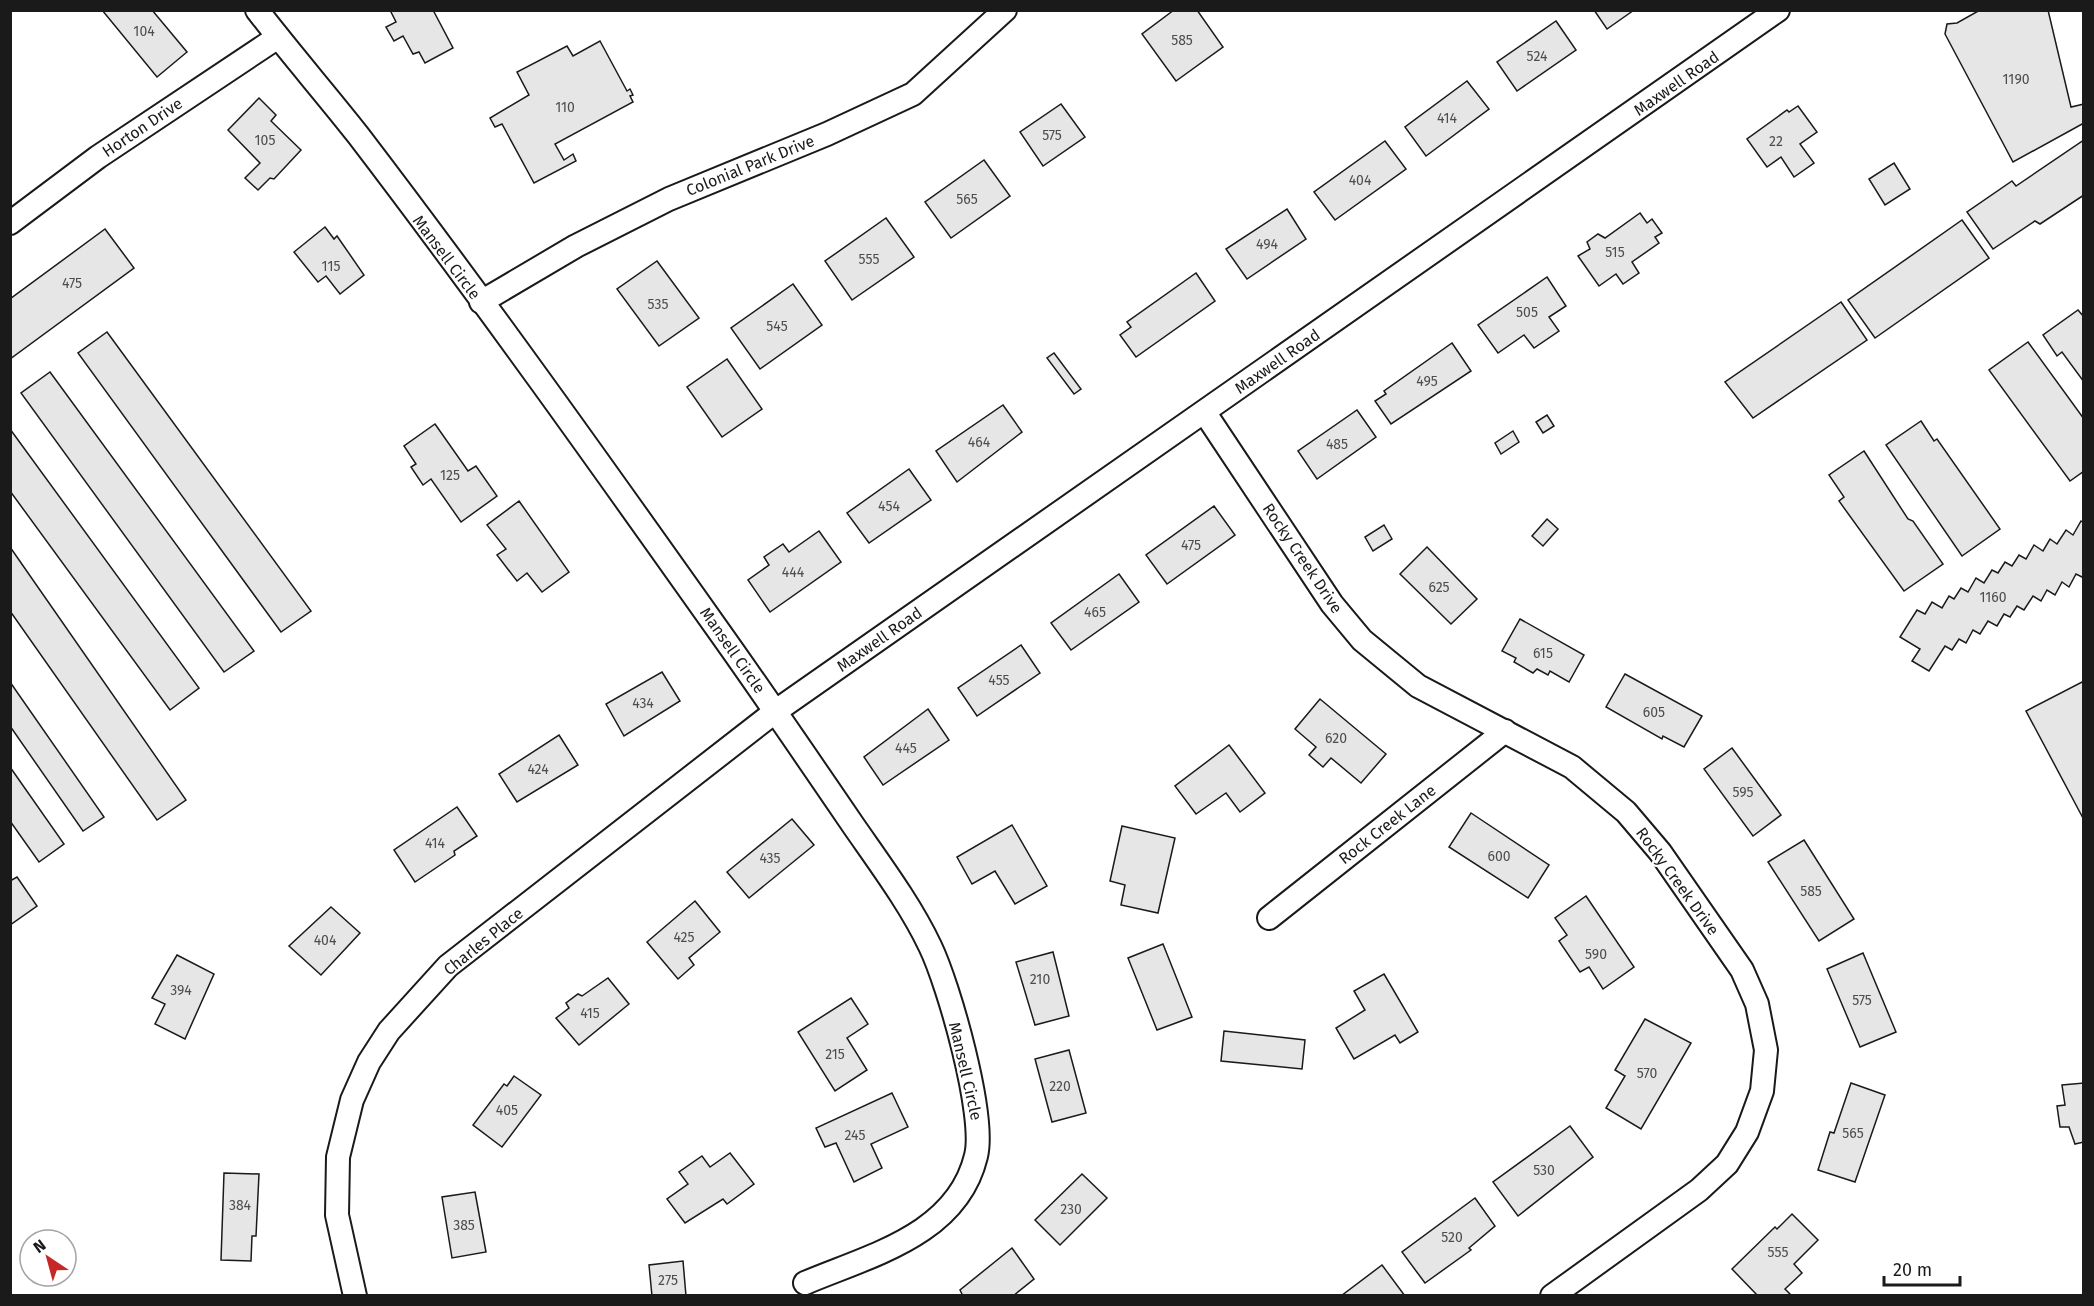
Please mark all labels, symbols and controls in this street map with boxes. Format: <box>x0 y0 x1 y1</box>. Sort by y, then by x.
house number: 104 <box>133 23 155 40</box>
house number: 585 <box>1171 32 1193 49</box>
street label: Maxwell Road <box>1630 47 1723 120</box>
house number: 524 <box>1527 48 1548 65</box>
house number: 1190 <box>2002 71 2030 88</box>
street label: Horton Drive <box>99 94 186 161</box>
house number: 110 <box>555 99 575 116</box>
house number: 414 <box>1437 110 1458 127</box>
house number: 575 <box>1042 127 1062 144</box>
street label: Colonial Park Drive <box>683 131 817 200</box>
house number: 105 <box>255 132 275 149</box>
house number: 22 <box>1769 133 1783 150</box>
house number: 404 <box>1349 172 1372 189</box>
house number: 565 <box>956 191 978 208</box>
street label: Mansell Circle <box>409 211 484 303</box>
house number: 494 <box>1256 236 1278 253</box>
house number: 515 <box>1605 244 1625 261</box>
house number: 555 <box>859 251 879 268</box>
house number: 115 <box>322 258 340 275</box>
house number: 475 <box>62 275 82 292</box>
house number: 535 <box>648 296 668 313</box>
house number: 505 <box>1516 304 1538 321</box>
house number: 545 <box>766 318 788 335</box>
street label: Maxwell Road <box>1231 325 1324 398</box>
house number: 495 <box>1416 373 1438 390</box>
house number: 464 <box>968 434 991 451</box>
house number: 485 <box>1326 436 1348 453</box>
house number: 125 <box>440 467 460 484</box>
house number: 454 <box>878 498 900 515</box>
street label: Rocky Creek Drive <box>1259 500 1346 617</box>
house number: 475 <box>1181 537 1201 554</box>
house number: 444 <box>782 564 805 581</box>
house number: 625 <box>1428 579 1450 596</box>
house number: 1160 <box>1979 589 2007 606</box>
street label: Maxwell Road <box>833 603 926 676</box>
street label: Mansell Circle <box>696 604 769 697</box>
house number: 465 <box>1084 604 1106 621</box>
house number: 615 <box>1533 645 1553 662</box>
house number: 455 <box>988 672 1010 689</box>
house number: 434 <box>632 695 654 712</box>
house number: 605 <box>1643 704 1665 721</box>
house number: 620 <box>1325 730 1347 747</box>
house number: 445 <box>895 740 917 757</box>
house number: 424 <box>527 761 549 778</box>
street label: Rock Creek Lane <box>1335 781 1440 868</box>
house number: 595 <box>1732 784 1754 801</box>
street label: Rocky Creek Drive <box>1632 824 1723 939</box>
house number: 414 <box>425 835 446 852</box>
house number: 600 <box>1487 848 1511 865</box>
house number: 435 <box>759 850 781 867</box>
house number: 585 <box>1800 883 1822 900</box>
street label: Charles Place <box>440 904 527 979</box>
house number: 425 <box>673 929 695 946</box>
house number: 404 <box>314 932 337 949</box>
house number: 590 <box>1585 946 1607 963</box>
house number: 210 <box>1030 971 1050 988</box>
house number: 394 <box>170 982 192 999</box>
house number: 575 <box>1852 992 1872 1009</box>
house number: 415 <box>580 1005 600 1022</box>
street label: Mansell Circle <box>945 1020 986 1122</box>
house number: 215 <box>825 1046 845 1063</box>
house number: 570 <box>1637 1065 1657 1082</box>
house number: 220 <box>1049 1078 1071 1095</box>
house number: 405 <box>496 1102 518 1119</box>
house number: 565 <box>1842 1125 1864 1142</box>
house number: 245 <box>845 1127 865 1144</box>
house number: 530 <box>1533 1162 1555 1179</box>
house number: 384 <box>229 1197 252 1214</box>
house number: 230 <box>1060 1201 1082 1218</box>
house number: 385 <box>453 1217 475 1234</box>
north arrow <box>18 1228 78 1288</box>
house number: 520 <box>1441 1229 1463 1246</box>
text: N <box>30 1235 49 1257</box>
house number: 555 <box>1768 1244 1788 1261</box>
scale bar <box>1884 1249 1960 1287</box>
text: 20 m <box>1893 1259 1932 1281</box>
house number: 275 <box>658 1272 678 1289</box>

